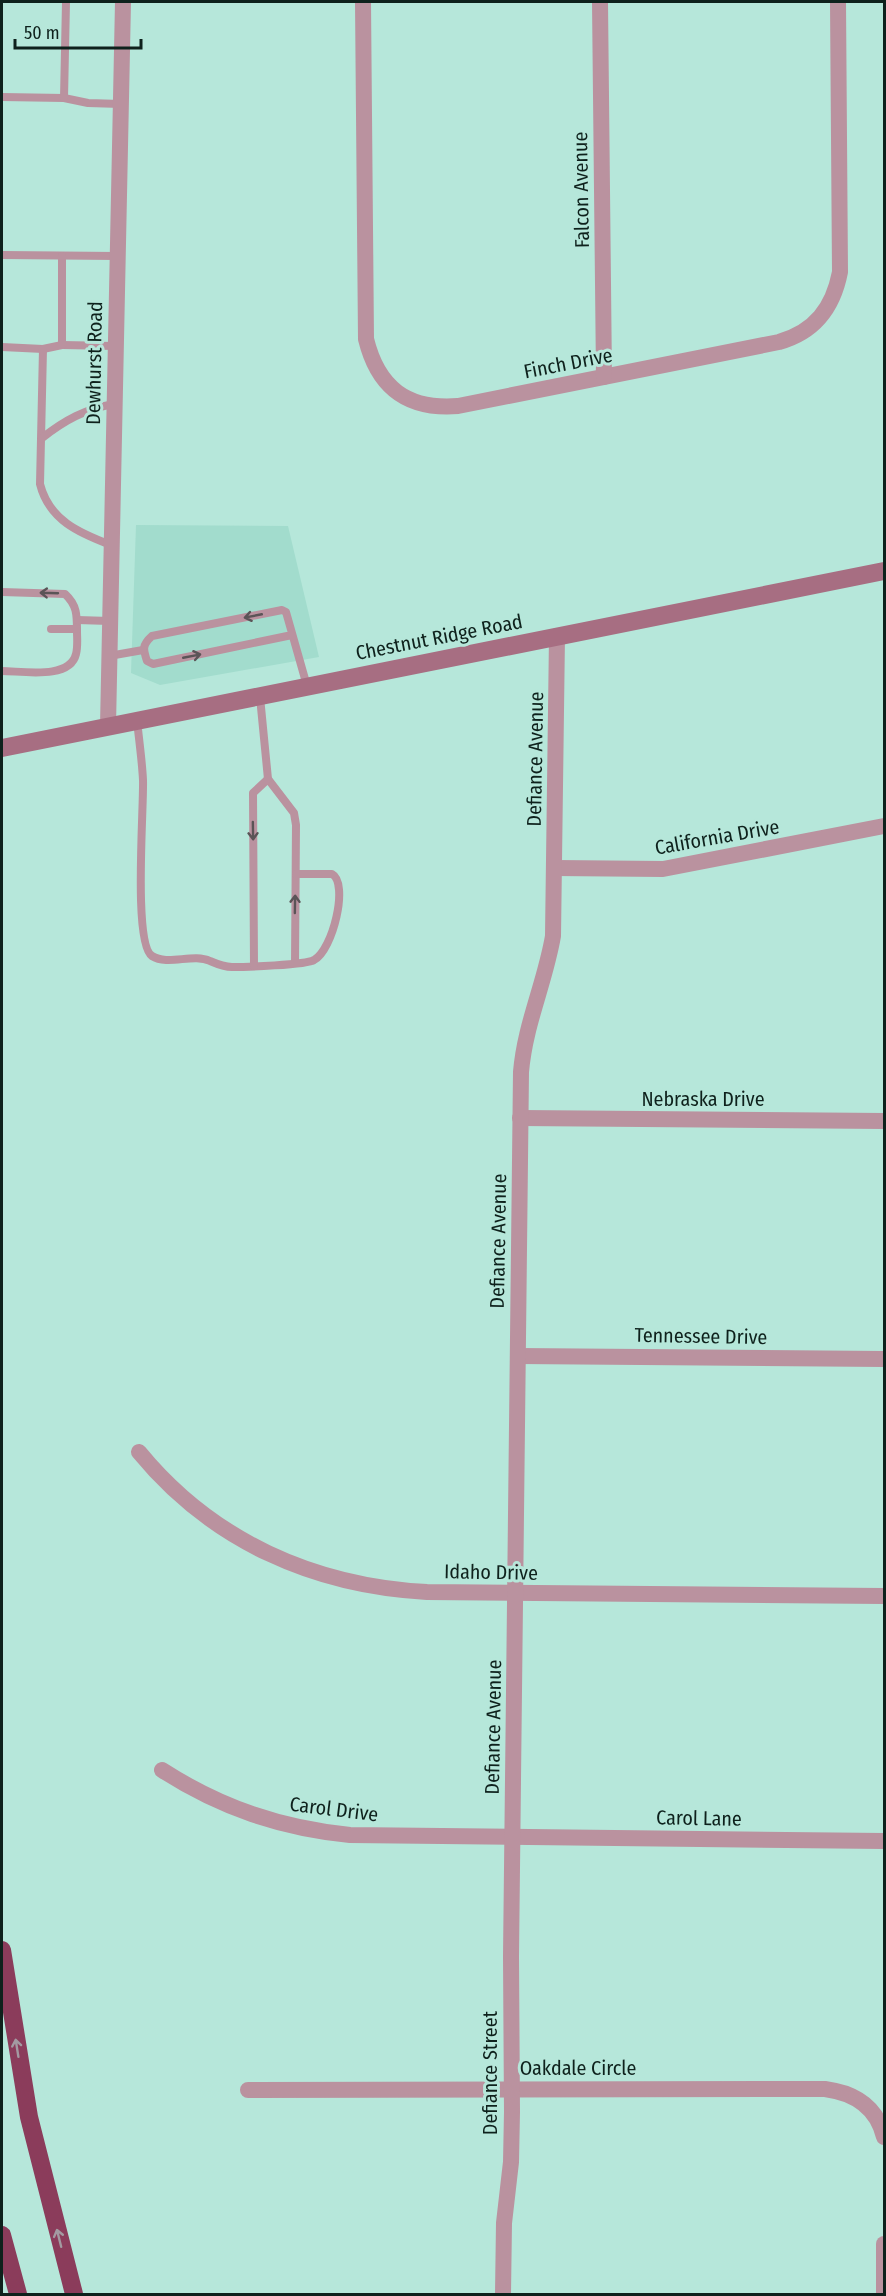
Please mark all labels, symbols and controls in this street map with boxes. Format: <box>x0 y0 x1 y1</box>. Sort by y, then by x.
scale bar <box>15 12 141 50</box>
text: 50 m <box>24 22 60 44</box>
street label: Falcon Avenue <box>568 132 594 248</box>
street label: Dewhurst Road <box>81 301 107 425</box>
street label: Finch Drive <box>522 343 614 383</box>
one-way arrow <box>39 587 59 599</box>
street label: Chestnut Ridge Road <box>354 609 524 665</box>
one-way arrow <box>244 611 263 622</box>
one-way arrow <box>182 650 201 661</box>
street label: Defiance Avenue <box>522 691 548 827</box>
street label: California Drive <box>653 814 781 860</box>
one-way arrow <box>247 820 259 840</box>
one-way arrow <box>289 895 301 915</box>
street label: Nebraska Drive <box>641 1087 765 1111</box>
street label: Defiance Avenue <box>485 1173 511 1309</box>
street label: Tennessee Drive <box>634 1323 768 1349</box>
street label: Idaho Drive <box>444 1559 538 1585</box>
street label: Defiance Avenue <box>480 1659 506 1795</box>
street label: Carol Drive <box>288 1792 380 1826</box>
street label: Carol Lane <box>656 1805 742 1831</box>
street label: Defiance Street <box>478 2010 502 2135</box>
one-way arrow <box>11 2038 22 2058</box>
street label: Oakdale Circle <box>520 2056 636 2080</box>
one-way arrow <box>53 2229 64 2248</box>

